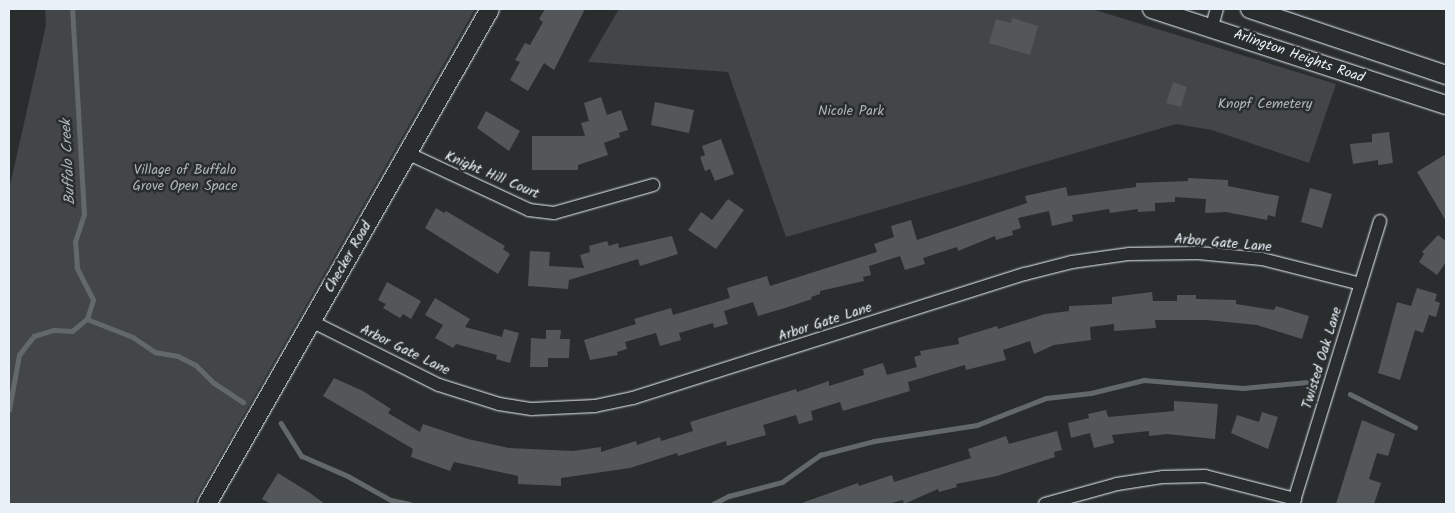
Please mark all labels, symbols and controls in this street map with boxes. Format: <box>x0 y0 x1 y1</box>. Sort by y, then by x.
street label: Arlington Heights Road <box>1231 26 1367 86</box>
park label: Knopf Cemetery <box>1218 96 1312 112</box>
park label: Nicole Park <box>818 103 884 119</box>
water label: Buffalo Creek <box>58 119 80 205</box>
street label: Knight Hill Court <box>442 148 542 202</box>
park label: Village of Buffalo Grove Open Space <box>132 162 238 194</box>
street label: Checker Road <box>321 218 375 296</box>
street label: Arbor Gate Lane <box>1174 230 1272 256</box>
street label: Arbor Gate Lane <box>776 299 874 345</box>
street label: Twisted Oak Lane <box>1298 305 1346 411</box>
street label: Arbor Gate Lane <box>357 321 453 379</box>

